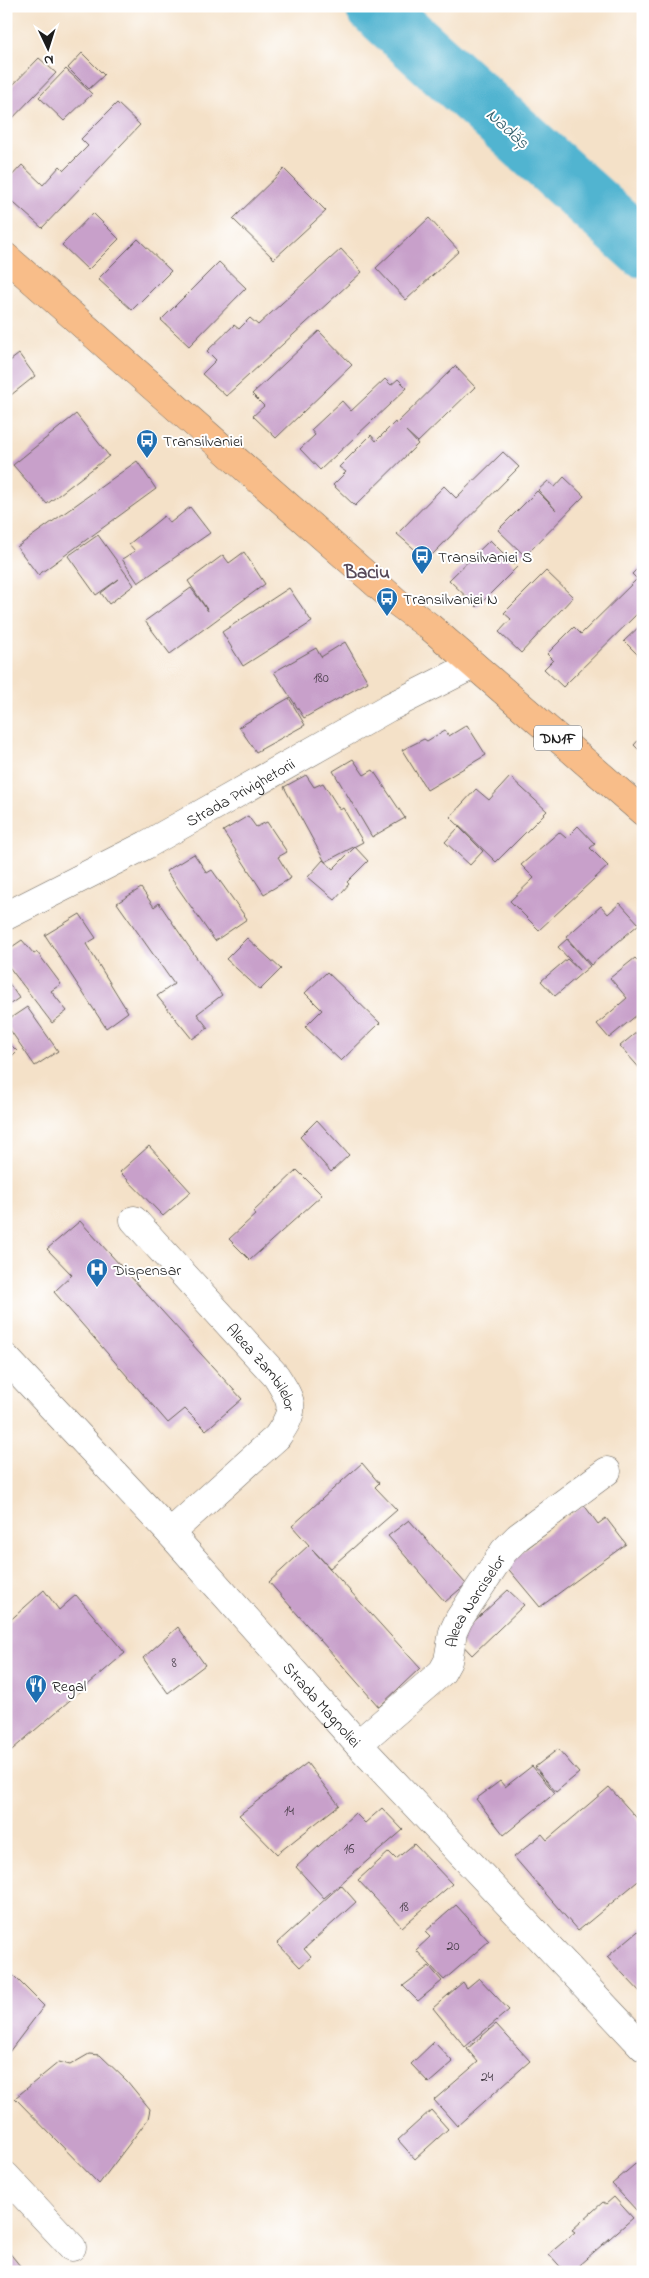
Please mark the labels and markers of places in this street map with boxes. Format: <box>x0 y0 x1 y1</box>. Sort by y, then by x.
bus stop icon: Transilvaniei <box>135 428 159 459</box>
place label: Transilvaniei <box>163 430 243 454</box>
bus stop icon: Transilvaniei S <box>410 544 434 575</box>
place label: Transilvaniei S <box>438 546 532 570</box>
bus stop icon: Transilvaniei N <box>375 586 399 617</box>
place label: Transilvaniei N <box>403 588 498 612</box>
hospital icon: Dispensar <box>85 1257 109 1288</box>
place label: Dispensar <box>112 1259 181 1283</box>
restaurant icon: Regal <box>24 1673 48 1704</box>
place label: Regal <box>52 1675 87 1699</box>

